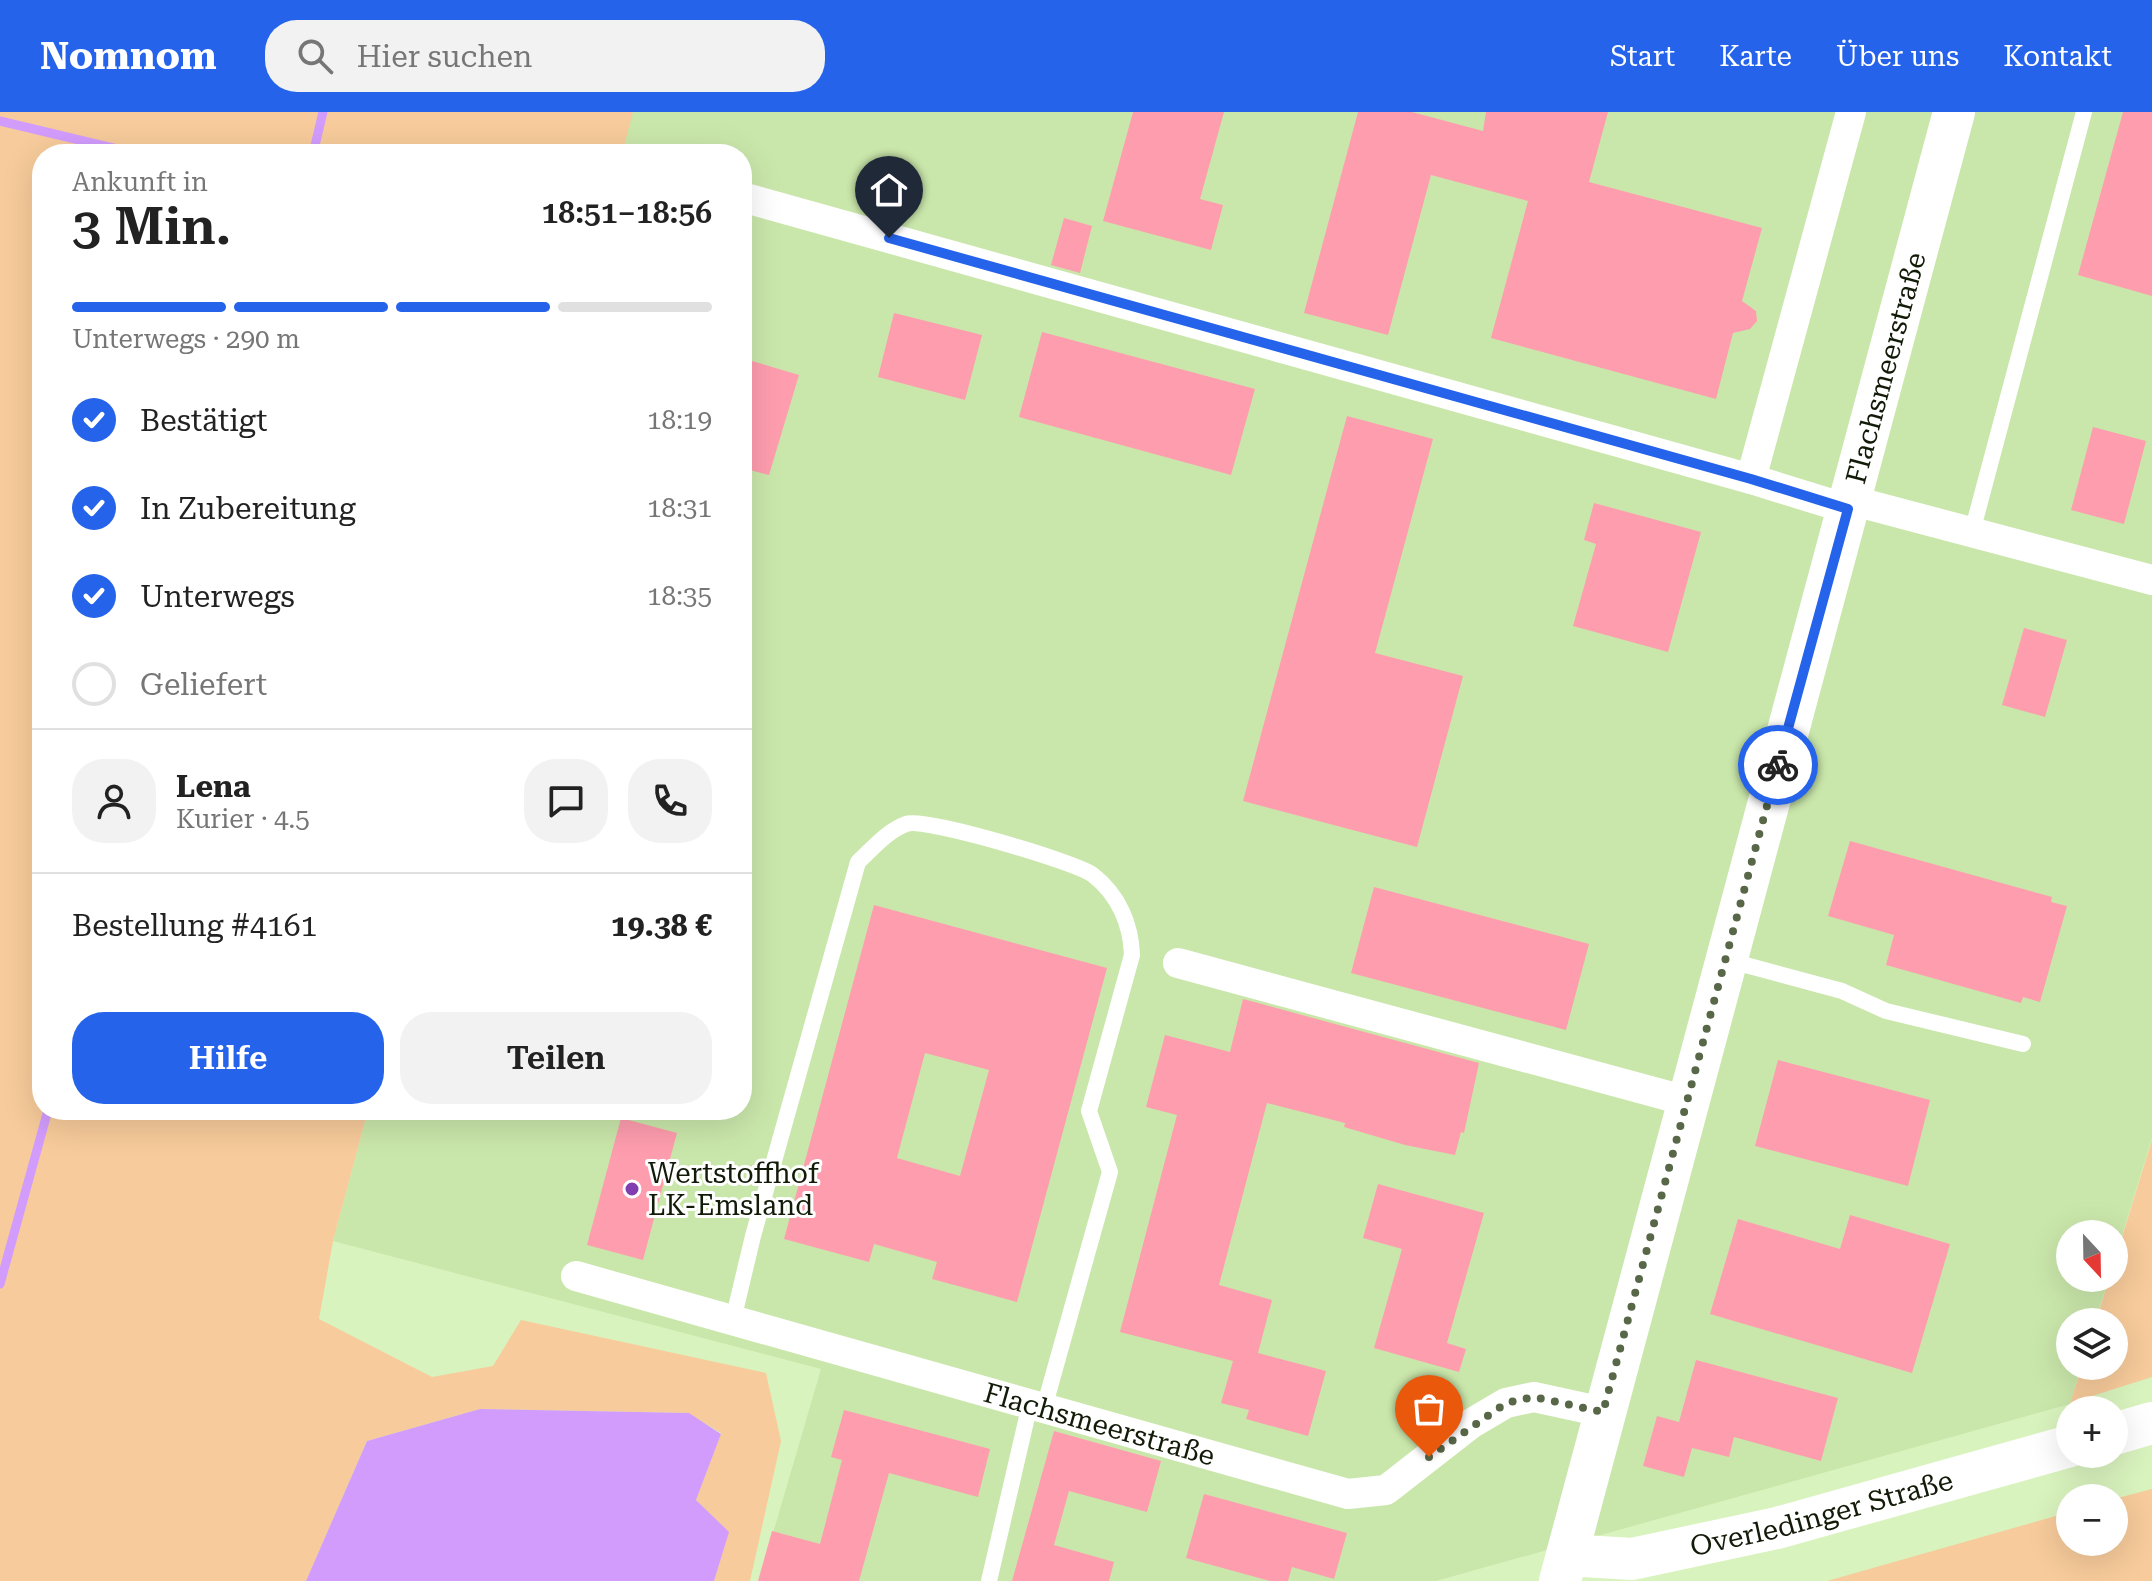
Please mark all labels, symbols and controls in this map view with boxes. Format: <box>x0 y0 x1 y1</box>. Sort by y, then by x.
search box <box>265 20 825 92</box>
text: Nomnom <box>40 34 217 78</box>
icon: search <box>293 34 337 78</box>
text: Hier suchen <box>357 39 532 74</box>
text: Start <box>1610 40 1675 73</box>
text: Karte <box>1719 40 1792 73</box>
text: Über uns <box>1836 40 1959 73</box>
text: Kontakt <box>2003 40 2112 73</box>
pin <box>855 156 923 238</box>
text: Ankunft in <box>72 167 208 197</box>
icon: home <box>867 168 911 212</box>
text: 18:51–18:56 <box>542 195 712 230</box>
text: 3 Min. <box>72 196 231 257</box>
street label: Flachsmeerstraße <box>1839 248 1932 487</box>
text: Unterwegs · 290 m <box>72 324 300 354</box>
icon: check <box>72 398 116 442</box>
text: Bestätigt <box>140 403 267 438</box>
text: 18:19 <box>647 405 712 435</box>
icon: check <box>72 486 116 530</box>
text: In Zubereitung <box>140 491 356 526</box>
text: 18:31 <box>647 493 712 523</box>
icon: check <box>72 574 116 618</box>
text: Unterwegs <box>140 579 295 614</box>
text: 18:35 <box>647 581 712 611</box>
text: Geliefert <box>140 667 267 702</box>
courier <box>1738 725 1818 805</box>
icon: bike <box>1756 743 1800 787</box>
button: person <box>72 759 156 843</box>
button: chat <box>524 759 608 843</box>
button: phone <box>628 759 712 843</box>
text: Lena <box>176 769 251 804</box>
text: Kurier · 4.5 <box>176 804 310 834</box>
text: Bestellung #4161 <box>72 908 317 943</box>
text: 19.38 € <box>611 908 712 943</box>
button: Hilfe <box>72 1012 384 1104</box>
button: Teilen <box>400 1012 712 1104</box>
place label: Wertstoffhof LK-Emsland <box>648 1157 820 1222</box>
marker: Wertstoffhof LK-Emsland <box>623 1180 641 1198</box>
north arrow <box>2056 1220 2128 1292</box>
map controls <box>2056 1220 2128 1556</box>
button: layers <box>2056 1308 2128 1380</box>
pin <box>1395 1375 1463 1457</box>
street label: Flachsmeerstraße <box>980 1376 1219 1472</box>
icon: bag <box>1407 1387 1451 1431</box>
button: + <box>2056 1396 2128 1468</box>
street label: Overledinger Straße <box>1687 1463 1956 1563</box>
button: − <box>2056 1484 2128 1556</box>

